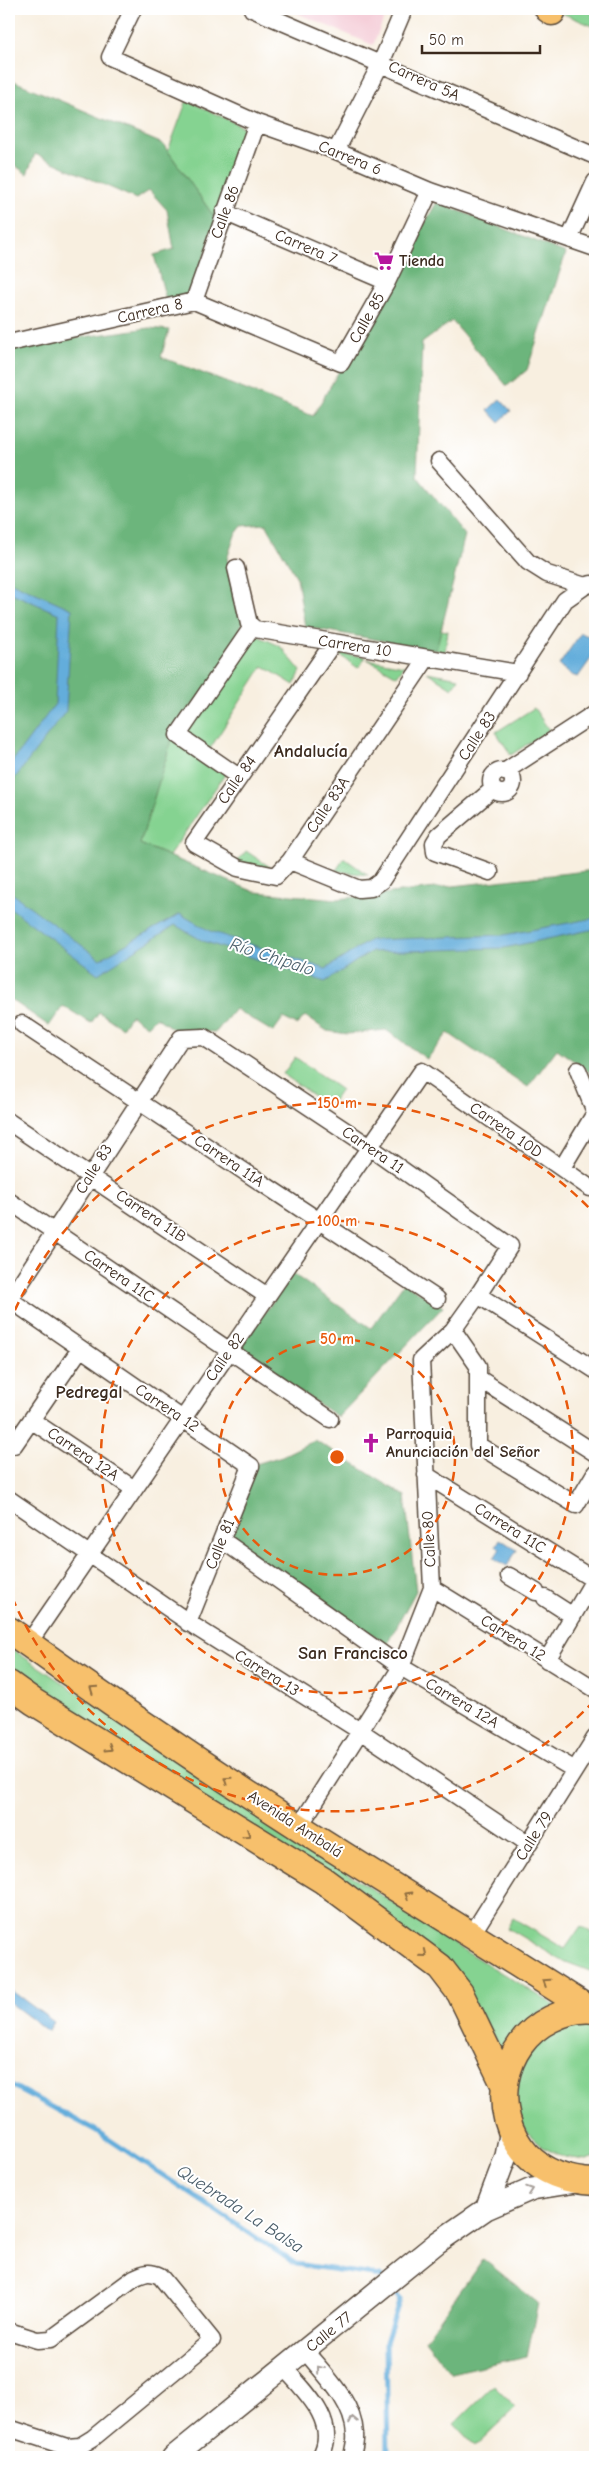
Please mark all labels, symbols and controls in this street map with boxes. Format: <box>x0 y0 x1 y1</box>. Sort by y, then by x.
scale bar <box>422 22 539 54</box>
text: 50 m <box>429 31 464 49</box>
street label: Carrera 5A <box>386 57 462 105</box>
street label: Carrera 6 <box>316 137 384 179</box>
street label: Calle 86 <box>207 183 243 241</box>
street label: Carrera 7 <box>272 226 340 268</box>
supermarket icon: Tienda <box>373 250 395 272</box>
place label: Tienda <box>399 252 444 270</box>
street label: Calle 85 <box>345 290 389 346</box>
street label: Carrera 8 <box>116 295 184 327</box>
street label: Carrera 10 <box>317 631 393 661</box>
street label: Calle 83 <box>455 708 499 764</box>
district label: Andalucía <box>274 741 348 762</box>
street label: Calle 84 <box>214 753 260 807</box>
street label: Calle 83A <box>303 773 353 837</box>
water label: Río Chipalo <box>227 934 317 980</box>
text: 150 m <box>317 1094 357 1112</box>
street label: Carrera 10D <box>466 1098 546 1162</box>
street label: Carrera 11 <box>339 1123 407 1177</box>
street label: Carrera 11A <box>191 1131 267 1191</box>
street label: Calle 83 <box>72 1141 116 1197</box>
street label: Carrera 11B <box>112 1186 190 1246</box>
text: 100 m <box>317 1212 357 1230</box>
street label: Carrera 11C <box>81 1246 158 1306</box>
street label: Calle 82 <box>202 1329 248 1385</box>
text: 50 m <box>320 1330 354 1348</box>
street label: Carrera 12 <box>132 1380 202 1436</box>
district label: Pedregal <box>56 1382 123 1403</box>
street label: Carrera 12A <box>44 1424 122 1484</box>
place label: Parroquia Anunciación del Señor <box>386 1425 540 1461</box>
church icon: Parroquia Anunciación del Señor <box>360 1432 382 1454</box>
centre of rings <box>328 1448 346 1466</box>
street label: Carrera 11C <box>471 1499 549 1557</box>
street label: Calle 80 <box>419 1510 439 1568</box>
street label: Calle 81 <box>202 1516 238 1572</box>
street label: Carrera 12 <box>477 1611 549 1665</box>
district label: San Francisco <box>298 1643 408 1664</box>
street label: Carrera 13 <box>231 1646 303 1700</box>
street label: Carrera 12A <box>422 1674 502 1732</box>
one-way arrow <box>89 1686 98 1695</box>
one-way arrow <box>103 1742 112 1751</box>
one-way arrow <box>223 1777 233 1786</box>
street label: Avenida Ambalá <box>244 1787 346 1861</box>
street label: Calle 79 <box>512 1808 556 1864</box>
one-way arrow <box>241 1827 250 1837</box>
one-way arrow <box>405 1892 414 1902</box>
one-way arrow <box>419 1949 428 1958</box>
one-way arrow <box>542 1979 552 1988</box>
water label: Quebrada La Balsa <box>173 2160 307 2258</box>
one-way arrow <box>525 2186 533 2196</box>
street label: Calle 77 <box>303 2308 356 2356</box>
one-way arrow <box>318 2366 326 2375</box>
one-way arrow <box>348 2416 358 2425</box>

